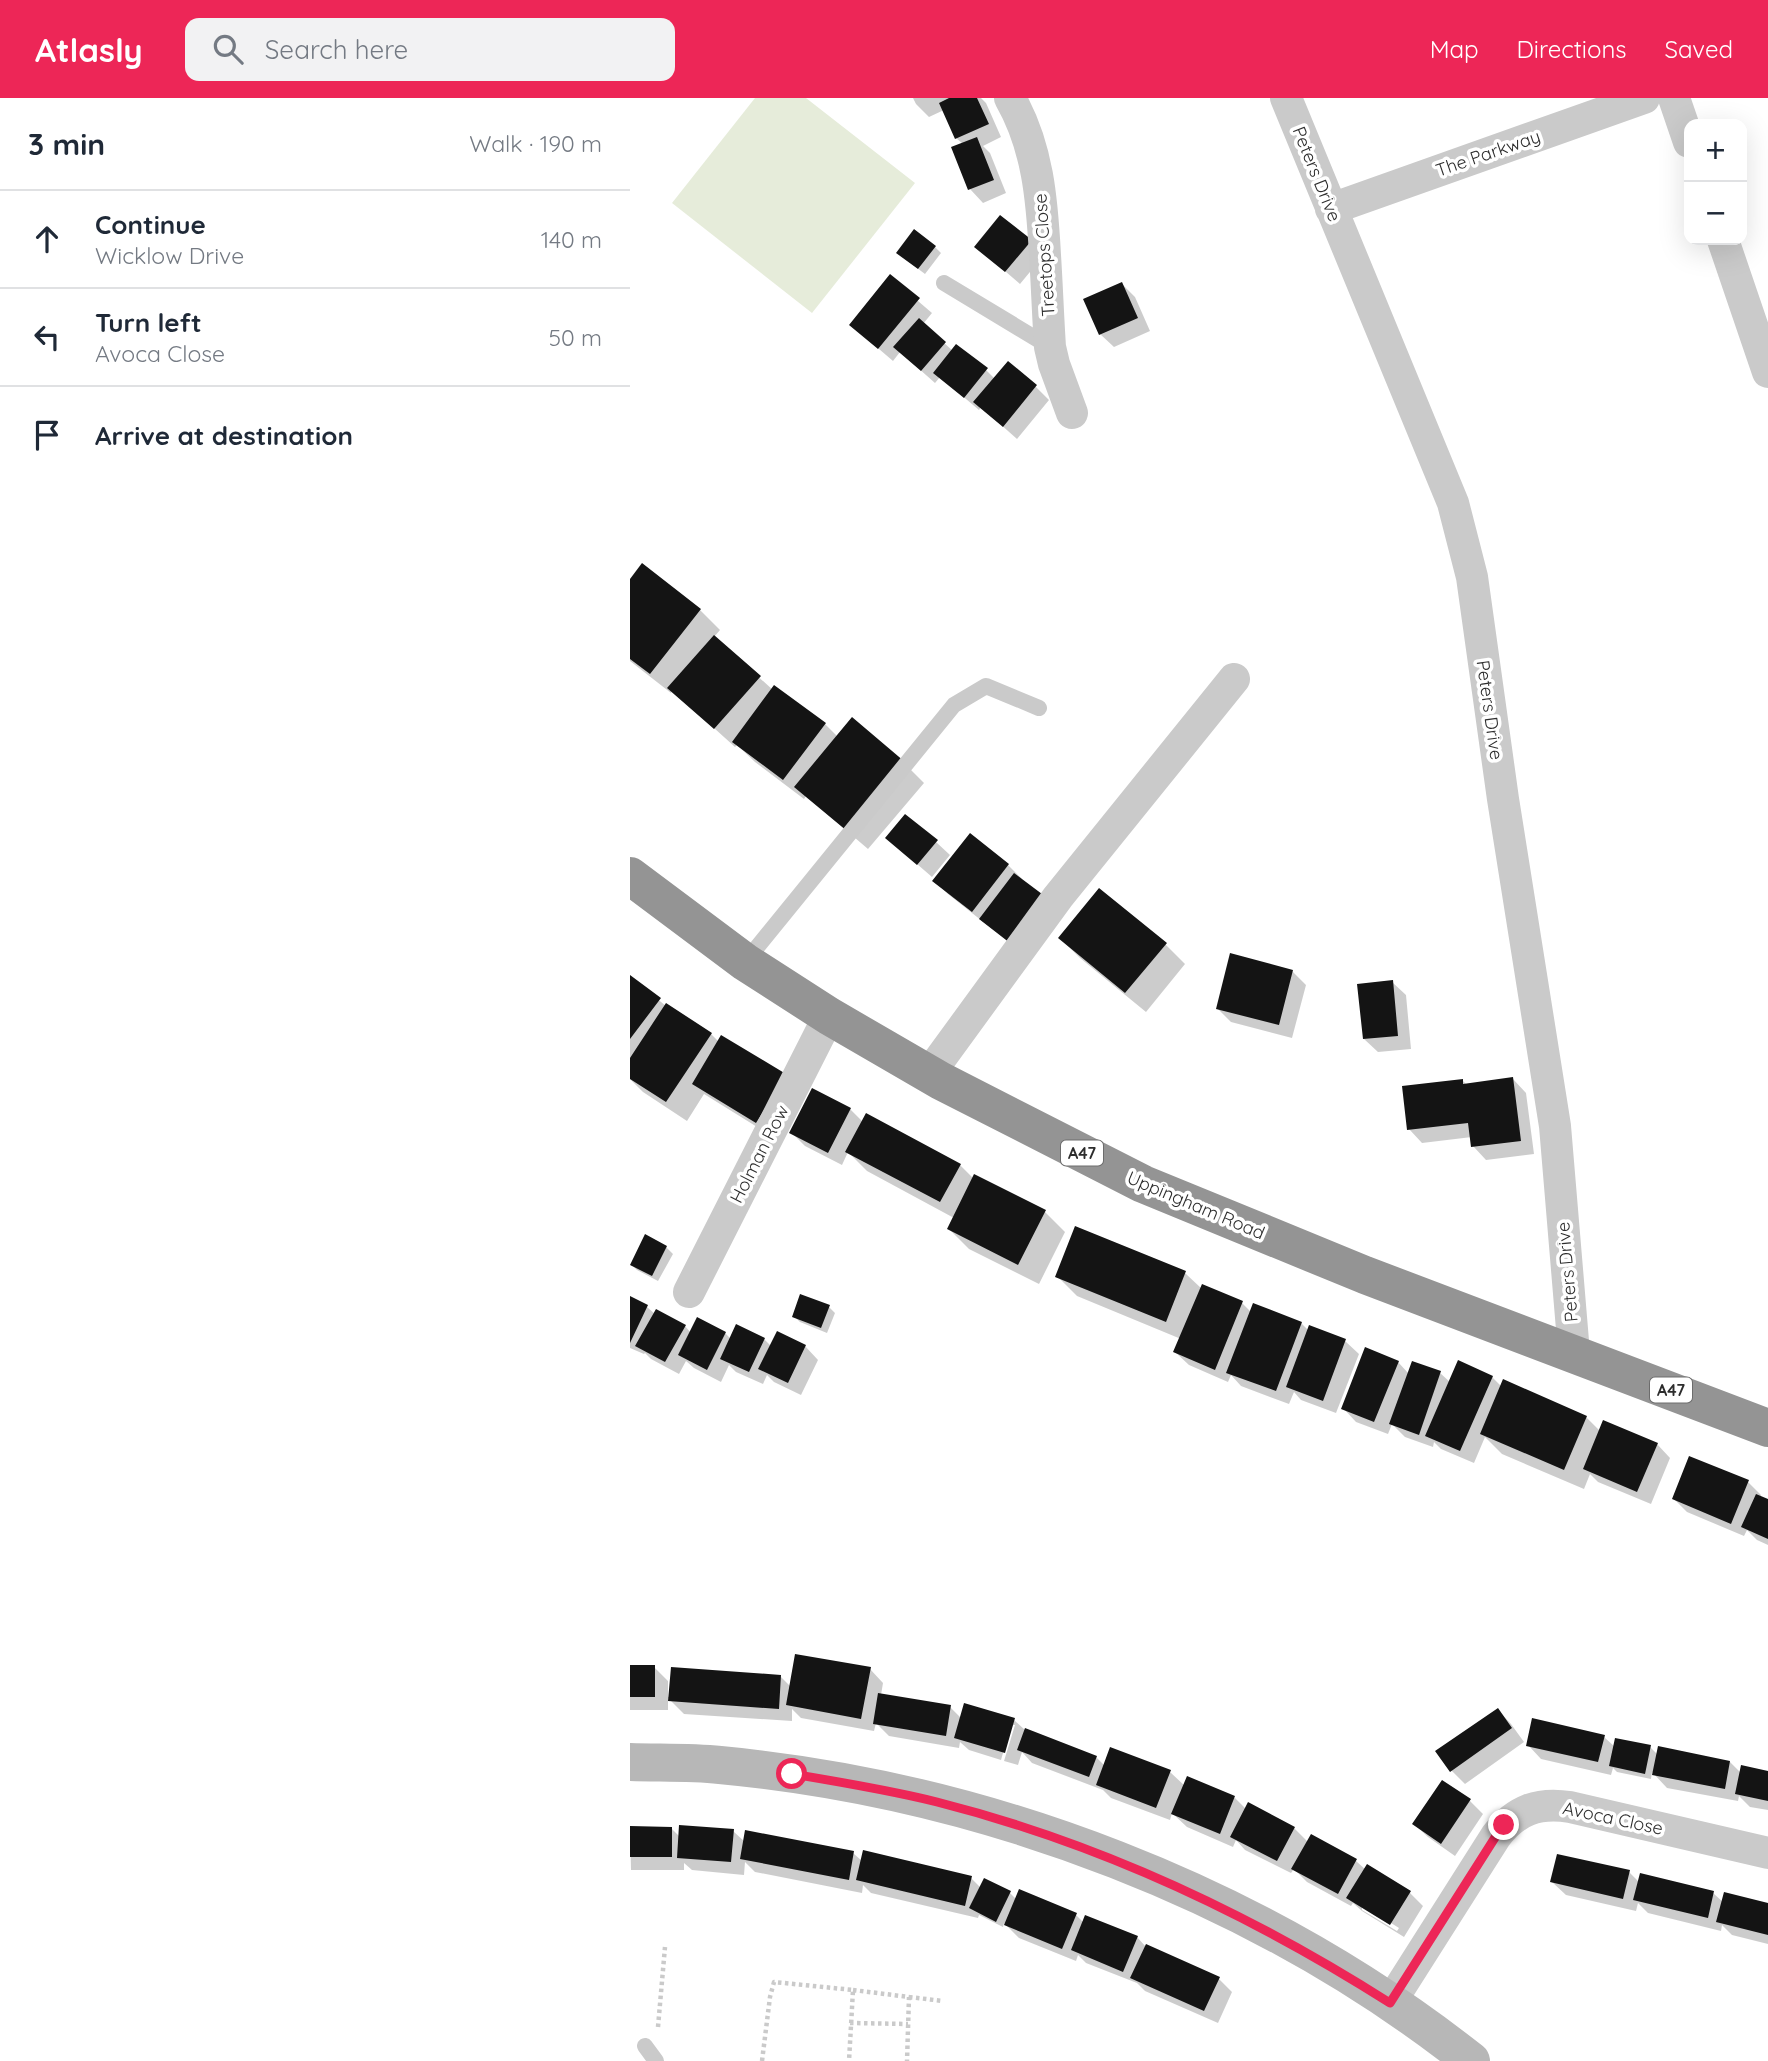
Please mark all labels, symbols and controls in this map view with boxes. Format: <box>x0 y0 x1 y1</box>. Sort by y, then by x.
search box <box>185 18 675 81</box>
text: Atlasly <box>35 29 143 70</box>
icon: search <box>209 30 247 68</box>
text: Search here <box>265 33 408 66</box>
text: Map <box>1430 34 1479 64</box>
text: Directions <box>1517 34 1627 64</box>
text: Saved <box>1665 34 1733 64</box>
map controls <box>1684 119 1747 245</box>
button: + <box>1684 119 1747 182</box>
street label: Peters Drive <box>1288 123 1346 225</box>
street label: The Parkway <box>1433 124 1543 182</box>
text: 3 min <box>28 125 105 163</box>
text: Walk · 190 m <box>469 129 602 158</box>
button: − <box>1684 182 1747 245</box>
street label: Treetops Close <box>1028 193 1060 317</box>
text: Continue <box>95 208 206 241</box>
icon: ahead <box>28 220 66 258</box>
text: 140 m <box>541 225 602 254</box>
text: Wicklow Drive <box>95 241 244 270</box>
text: Turn left <box>95 306 202 339</box>
icon: left <box>28 318 66 356</box>
text: 50 m <box>549 323 602 352</box>
text: Avoca Close <box>95 339 225 368</box>
icon: arrive <box>28 416 66 454</box>
text: Arrive at destination <box>95 419 353 452</box>
street label: Peters Drive <box>1472 659 1508 761</box>
street label: Holman Row <box>724 1101 794 1207</box>
road number: A47 <box>1061 1140 1103 1166</box>
street label: Uppingham Road <box>1124 1166 1268 1244</box>
street label: Peters Drive <box>1551 1221 1583 1323</box>
road number: A47 <box>1650 1378 1692 1402</box>
route start <box>776 1758 807 1789</box>
street label: Avoca Close <box>1561 1796 1665 1840</box>
route end <box>1488 1809 1519 1840</box>

